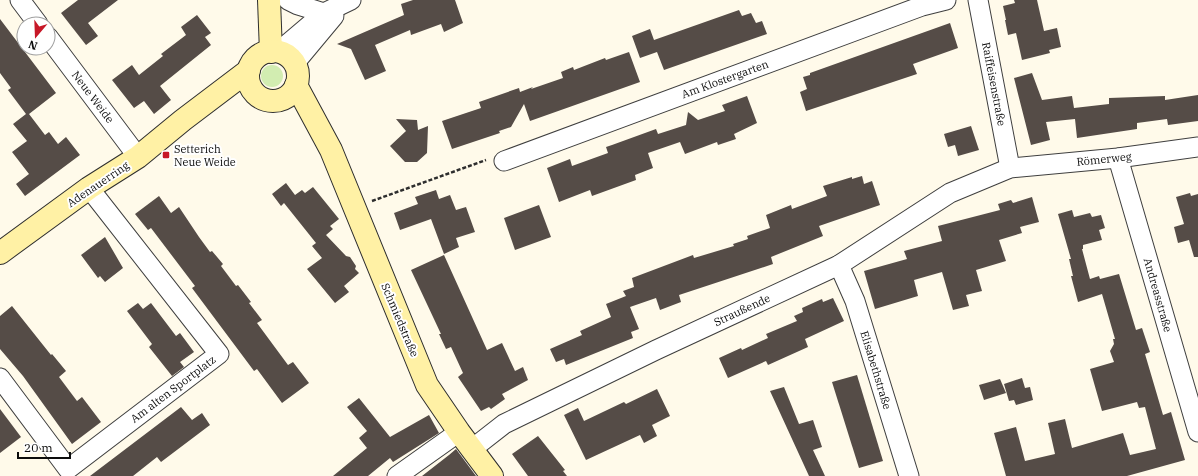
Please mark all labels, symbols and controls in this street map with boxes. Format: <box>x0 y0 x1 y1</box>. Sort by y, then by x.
north arrow <box>16 16 56 56</box>
text: N <box>26 37 39 53</box>
street label: Raiffeisenstraße <box>979 41 1009 127</box>
street label: Am Klostergarten <box>680 57 770 101</box>
street label: Neue Weide <box>69 68 117 126</box>
place label: Setterich Neue Weide <box>174 142 236 169</box>
street label: Römerweg <box>1076 149 1132 169</box>
marker: Setterich Neue Weide <box>161 150 171 160</box>
street label: Adenauerring <box>64 158 132 210</box>
street label: Andreasstraße <box>1141 256 1175 334</box>
street label: Schmiedstraße <box>378 281 422 359</box>
street label: Straußende <box>712 291 773 329</box>
street label: Elisabethstraße <box>857 329 895 411</box>
street label: Am alten Sportplatz <box>128 352 219 426</box>
scale bar <box>18 434 70 460</box>
text: 20 m <box>24 440 53 455</box>

